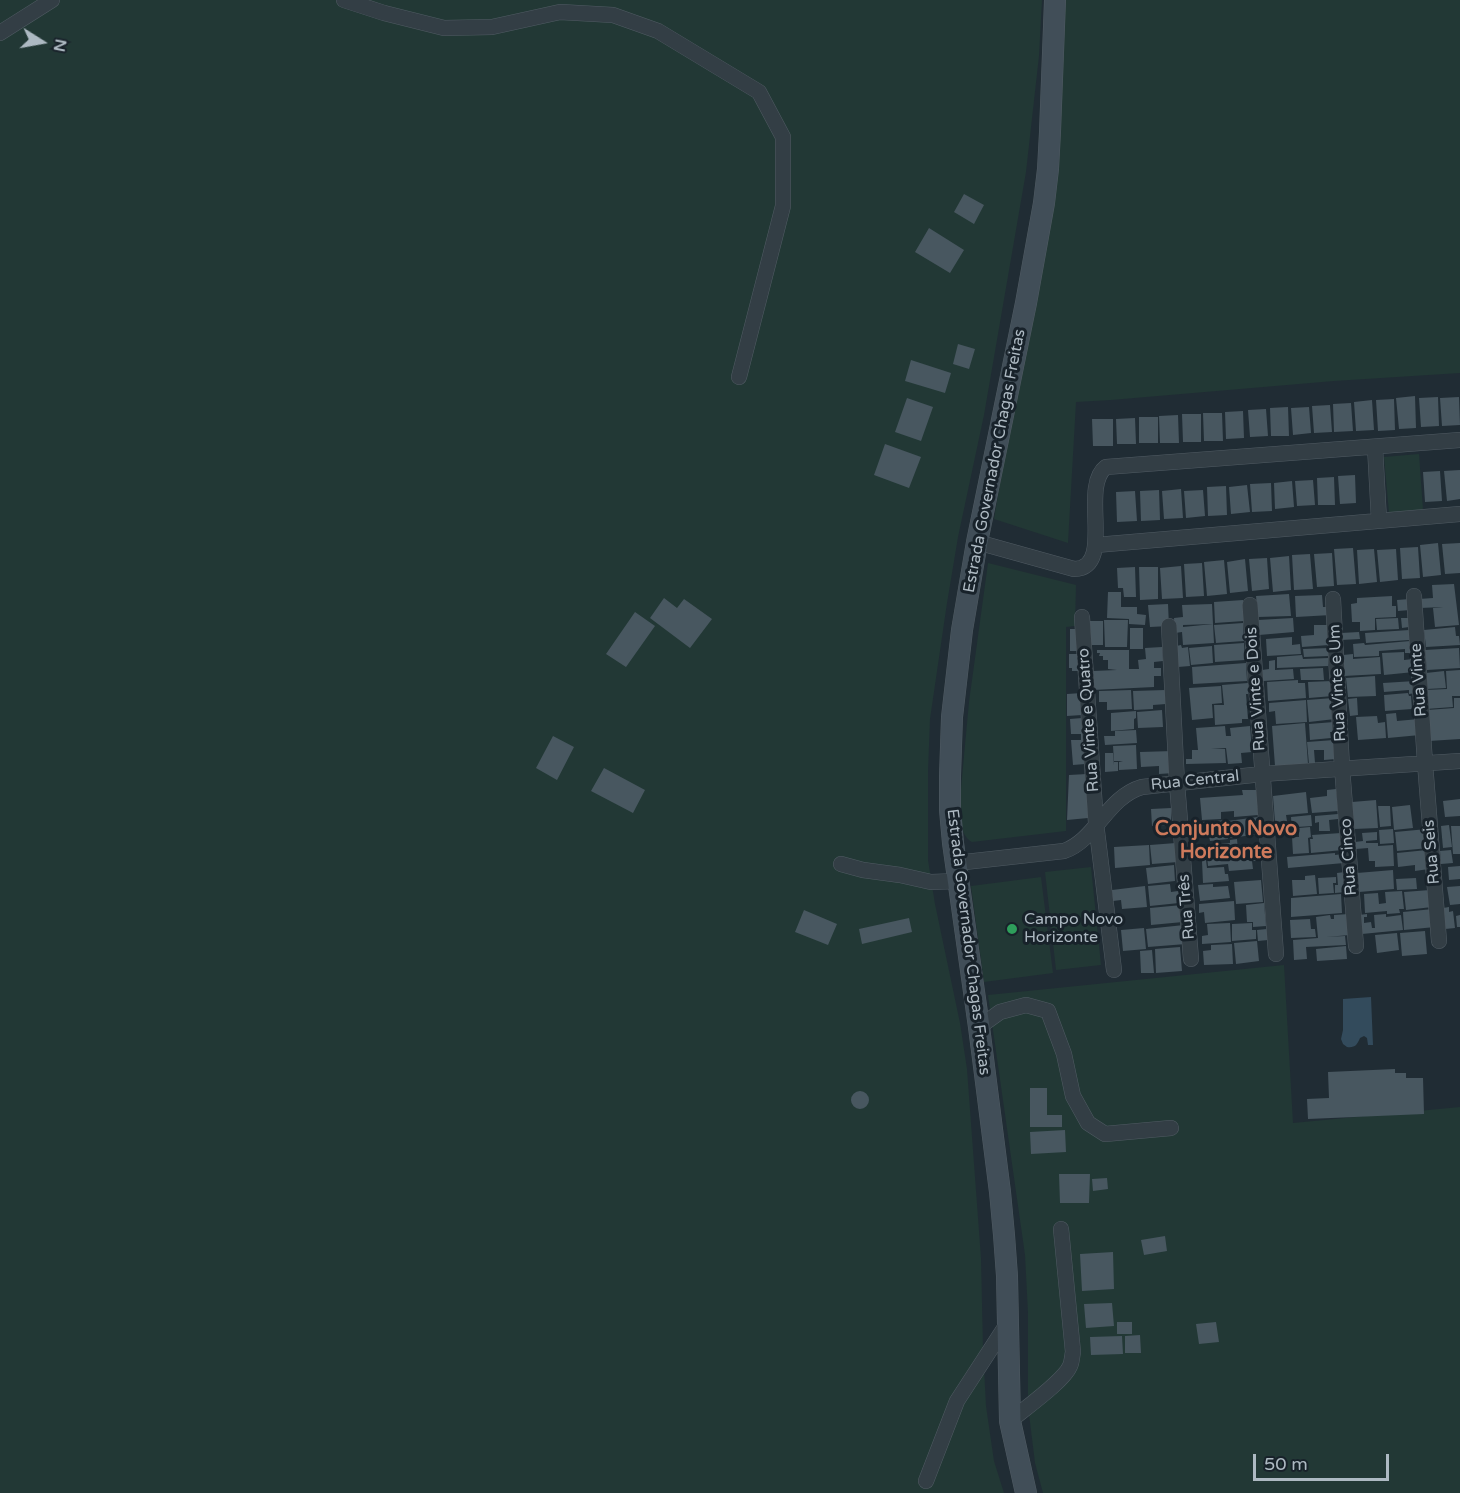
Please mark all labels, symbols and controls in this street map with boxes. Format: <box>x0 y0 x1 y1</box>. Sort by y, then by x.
north arrow <box>12 12 72 72</box>
text: N <box>49 37 71 54</box>
street label: Estrada Governador Chagas Freitas <box>960 328 1030 594</box>
street label: Rua Vinte e Um <box>1325 624 1351 742</box>
street label: Rua Vinte e Dois <box>1242 626 1270 752</box>
street label: Rua Vinte <box>1407 643 1431 717</box>
street label: Rua Vinte e Quatro <box>1074 647 1104 793</box>
street label: Rua Central <box>1150 767 1240 795</box>
street label: Estrada Governador Chagas Freitas <box>942 808 994 1076</box>
district label: Conjunto Novo Horizonte <box>1155 818 1297 865</box>
street label: Rua Cinco <box>1337 818 1361 896</box>
street label: Rua Seis <box>1420 819 1444 885</box>
street label: Rua Três <box>1175 873 1199 941</box>
place label: Campo Novo Horizonte <box>1024 910 1123 948</box>
marker: Campo Novo Horizonte <box>1005 922 1019 936</box>
scale bar <box>1256 1442 1392 1480</box>
text: 50 m <box>1264 1453 1308 1475</box>

